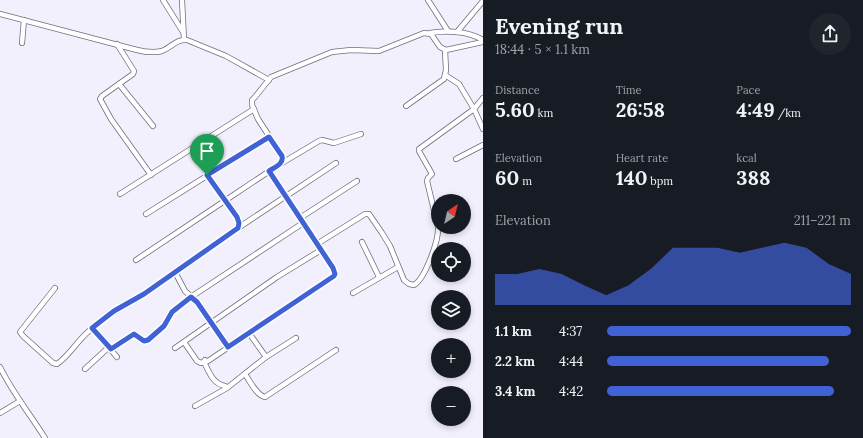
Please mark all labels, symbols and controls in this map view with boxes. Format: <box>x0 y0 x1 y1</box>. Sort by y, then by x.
text: Evening run <box>495 12 623 40</box>
button: share <box>809 13 851 55</box>
text: 18:44 · 5 × 1.1 km <box>495 41 590 58</box>
text: Distance <box>495 83 540 97</box>
text: Time <box>616 83 642 97</box>
text: Pace <box>736 83 760 97</box>
text: 5.60 <box>495 97 535 122</box>
text: 26:58 <box>616 97 665 122</box>
text: 4:49 <box>736 97 775 122</box>
text: km <box>535 106 553 120</box>
text: /km <box>775 106 801 120</box>
pin <box>190 134 224 175</box>
icon: arrive <box>196 140 218 162</box>
text: Elevation <box>495 151 542 165</box>
text: Heart rate <box>616 151 668 165</box>
text: kcal <box>736 151 757 165</box>
text: 60 <box>495 165 519 190</box>
text: 140 <box>616 165 647 190</box>
text: 388 <box>736 165 770 190</box>
text: m <box>519 174 532 188</box>
text: bpm <box>647 174 673 188</box>
north arrow <box>431 194 471 234</box>
map controls <box>431 194 471 426</box>
text: Elevation <box>495 212 551 229</box>
text: 211–221 m <box>794 212 851 229</box>
button: locate <box>431 242 471 282</box>
button: layers <box>431 290 471 330</box>
text: 1.1 km <box>495 323 532 340</box>
text: 4:37 <box>559 323 582 340</box>
button: + <box>431 338 471 378</box>
text: 2.2 km <box>495 353 535 370</box>
text: 4:44 <box>559 353 583 370</box>
text: 3.4 km <box>495 383 536 400</box>
text: 4:42 <box>559 383 583 400</box>
button: − <box>431 386 471 426</box>

